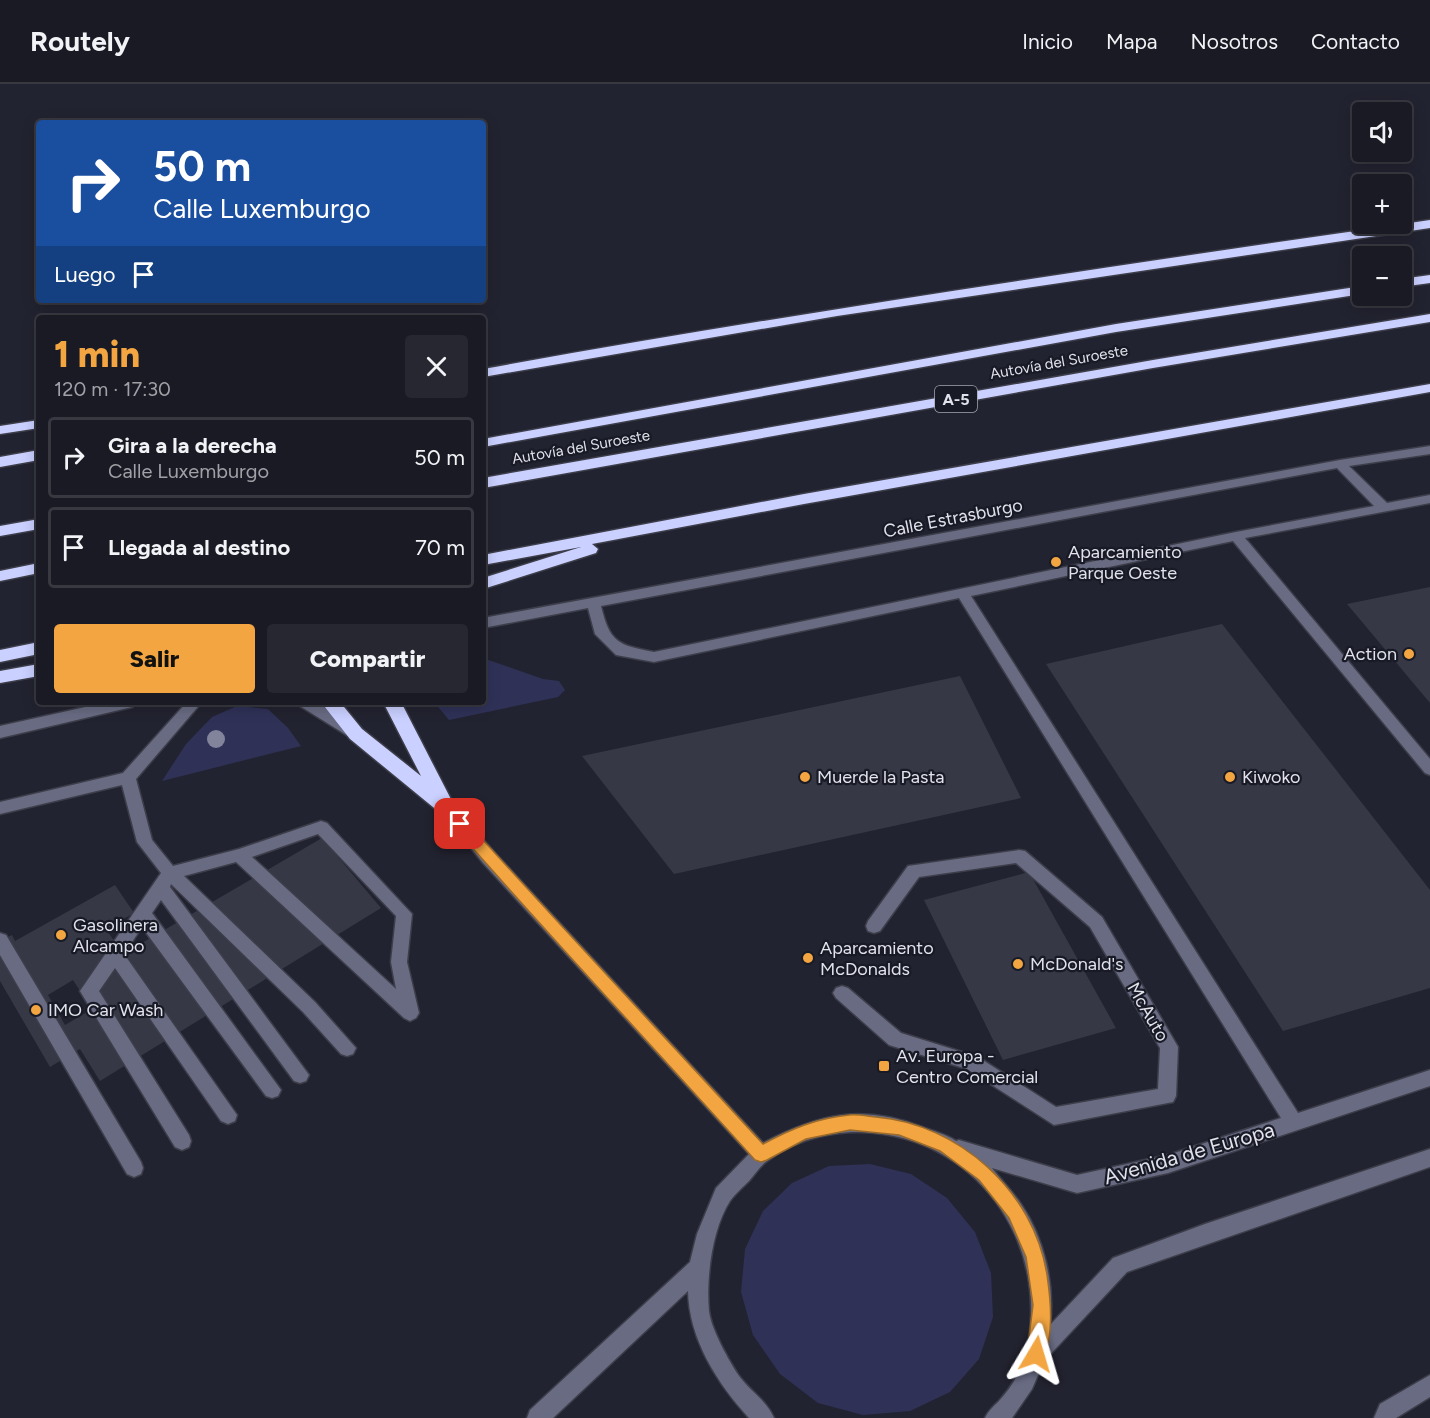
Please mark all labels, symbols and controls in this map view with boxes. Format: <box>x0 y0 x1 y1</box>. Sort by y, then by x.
text: Routely <box>30 24 130 58</box>
text: Inicio <box>1022 29 1073 54</box>
text: Mapa <box>1106 29 1158 54</box>
text: Nosotros <box>1191 29 1278 54</box>
text: Contacto <box>1311 29 1400 54</box>
map controls <box>1352 102 1412 306</box>
button: sound <box>1352 102 1412 162</box>
text: 50 m <box>153 141 251 192</box>
icon: right <box>54 144 132 222</box>
button: + <box>1352 174 1412 234</box>
text: Calle Luxemburgo <box>153 192 371 225</box>
button: − <box>1352 246 1412 306</box>
icon: arrive <box>127 258 160 291</box>
text: Luego <box>54 261 115 288</box>
text: 1 min <box>54 333 140 376</box>
button: close <box>405 335 468 398</box>
street label: Autovía del Suroeste <box>989 341 1129 383</box>
text: 120 m · 17:30 <box>54 377 171 401</box>
road number: A-5 <box>935 386 977 412</box>
street label: Autovía del Suroeste <box>511 426 651 468</box>
text: Gira a la derecha <box>108 432 277 459</box>
icon: right <box>57 441 90 474</box>
text: 50 m <box>414 444 465 471</box>
text: Calle Luxemburgo <box>108 459 269 483</box>
street label: Calle Estrasburgo <box>881 494 1025 542</box>
icon: arrive <box>57 531 90 564</box>
text: Llegada al destino <box>108 534 290 561</box>
text: 70 m <box>415 534 465 561</box>
place label: Aparcamiento Parque Oeste <box>1068 541 1182 584</box>
marker: Aparcamiento Parque Oeste <box>1049 555 1063 569</box>
button: Salir <box>54 624 255 693</box>
button: Compartir <box>267 624 468 693</box>
place label: Action <box>1344 643 1397 665</box>
marker: Action <box>1402 647 1416 661</box>
place label: Muerde la Pasta <box>817 766 944 788</box>
place label: Kiwoko <box>1242 766 1300 788</box>
marker: Muerde la Pasta <box>798 770 812 784</box>
marker: Kiwoko <box>1223 770 1237 784</box>
pin <box>434 798 485 849</box>
icon: arrive <box>443 807 476 840</box>
place label: Gasolinera Alcampo <box>73 914 158 957</box>
marker: Gasolinera Alcampo <box>54 928 68 942</box>
place label: Aparcamiento McDonalds <box>820 937 934 980</box>
marker: Aparcamiento McDonalds <box>801 951 815 965</box>
place label: McDonald's <box>1030 953 1124 975</box>
marker: McDonald's <box>1011 957 1025 971</box>
street label: McAuto <box>1122 979 1174 1045</box>
place label: IMO Car Wash <box>48 999 163 1021</box>
marker: IMO Car Wash <box>29 1003 43 1017</box>
place label: Av. Europa - Centro Comercial <box>896 1045 1038 1088</box>
marker: Av. Europa - Centro Comercial <box>877 1059 891 1073</box>
street label: Avenida de Europa <box>1101 1117 1277 1189</box>
position arrow <box>1004 1322 1068 1386</box>

